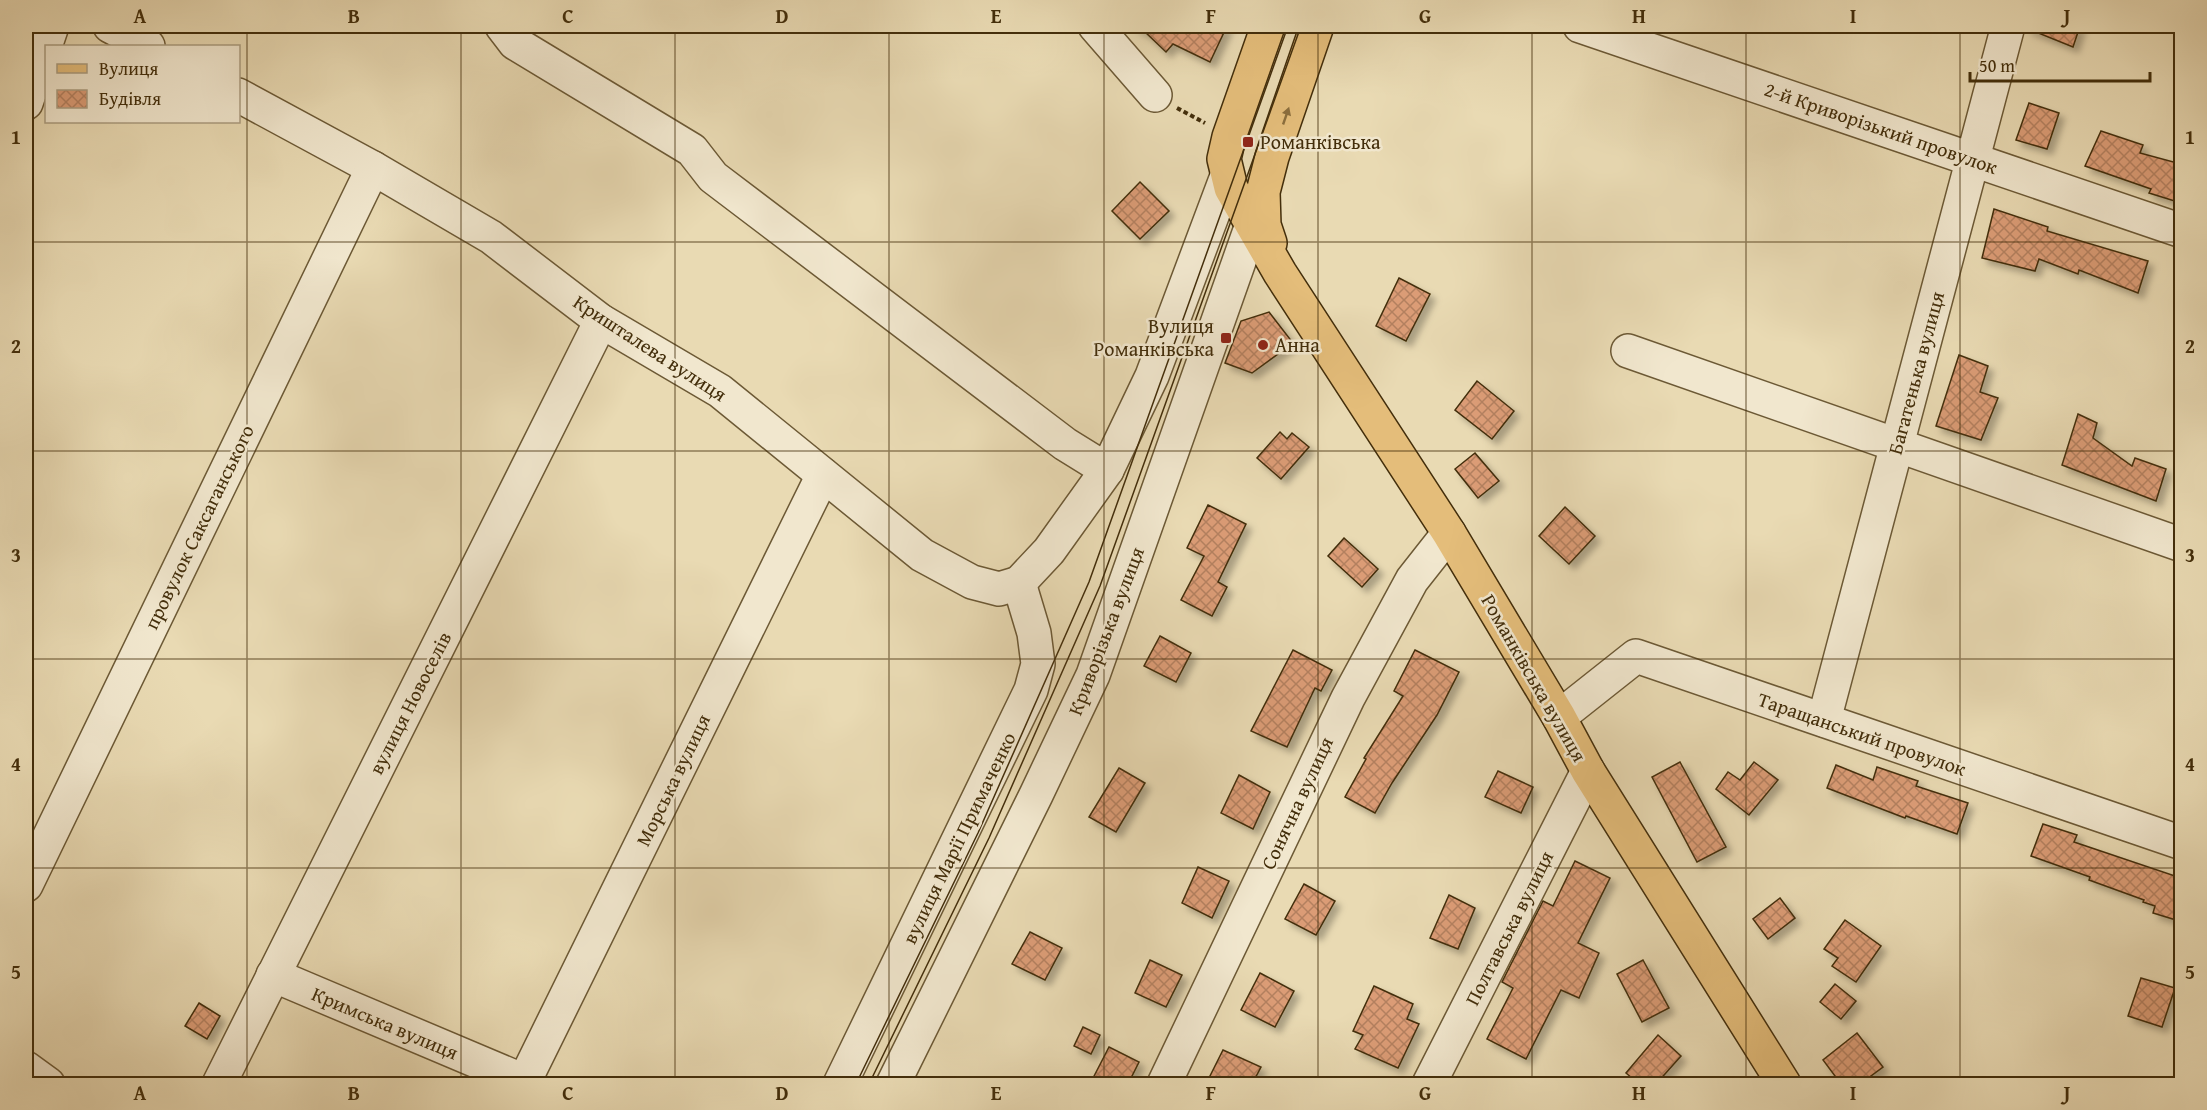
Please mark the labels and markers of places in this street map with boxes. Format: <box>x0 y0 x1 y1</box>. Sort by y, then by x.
place label: Романківська <box>1260 127 1381 156</box>
marker: Романківська <box>1241 135 1255 149</box>
place label: Вулиця Романківська <box>1093 311 1214 363</box>
place label: Анна <box>1275 330 1320 359</box>
marker: Вулиця Романківська <box>1219 331 1233 345</box>
marker: Анна <box>1256 338 1270 352</box>

